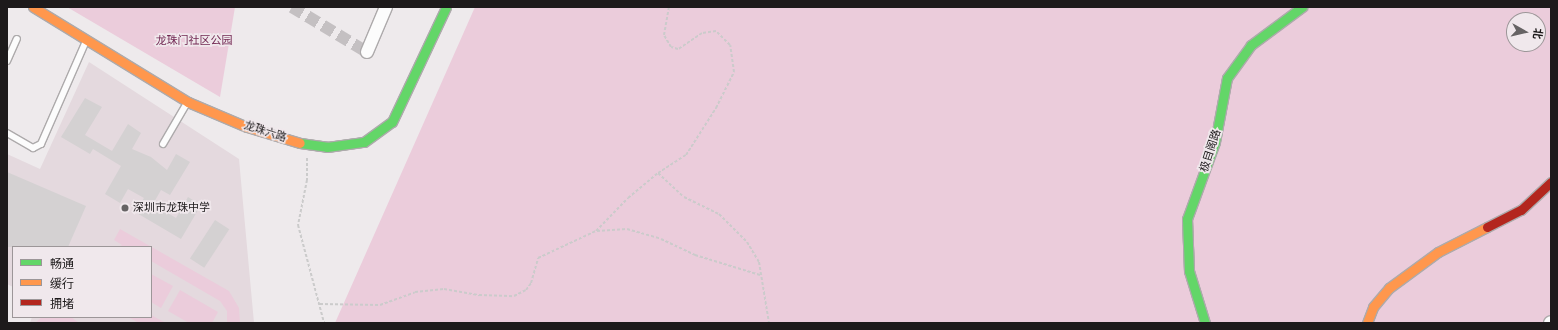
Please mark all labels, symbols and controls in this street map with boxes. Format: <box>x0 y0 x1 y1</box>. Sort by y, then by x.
north arrow <box>1506 12 1546 52</box>
text: 北 <box>1530 27 1545 40</box>
park label: 龙珠门社区公园 <box>156 34 232 48</box>
street label: 龙珠六路 <box>242 119 288 145</box>
street label: 极目阁路 <box>1198 128 1224 174</box>
place label: 深圳市龙珠中学 <box>133 201 210 215</box>
marker: 深圳市龙珠中学 <box>120 203 130 213</box>
legend <box>12 246 152 318</box>
text: 畅通 <box>50 257 74 271</box>
text: 缓行 <box>50 277 74 291</box>
text: 拥堵 <box>50 297 74 311</box>

